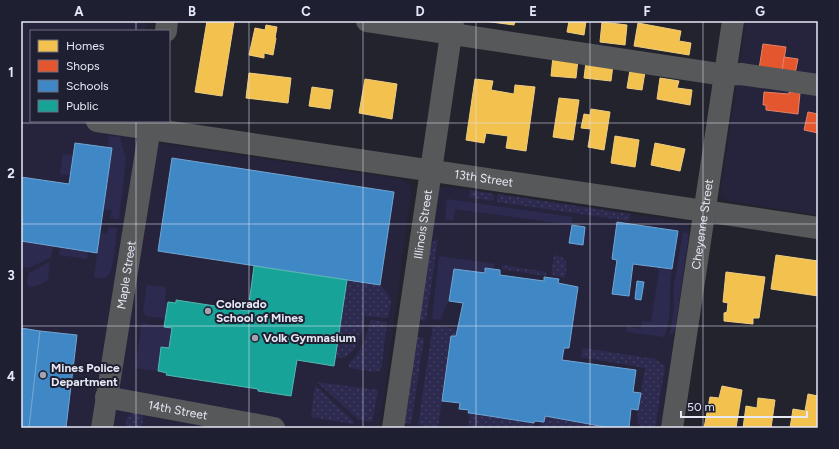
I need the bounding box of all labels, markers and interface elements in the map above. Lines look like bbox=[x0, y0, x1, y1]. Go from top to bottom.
text: A bbox=[74, 4, 84, 19]
text: B bbox=[188, 4, 196, 19]
text: C bbox=[301, 4, 311, 19]
text: D bbox=[415, 4, 425, 19]
text: E bbox=[529, 4, 537, 19]
text: F bbox=[643, 4, 651, 19]
text: G bbox=[755, 4, 765, 19]
legend bbox=[30, 30, 170, 122]
text: Homes bbox=[66, 39, 105, 53]
text: Shops bbox=[66, 59, 100, 73]
text: 1 bbox=[8, 65, 14, 80]
text: Schools bbox=[66, 79, 109, 93]
text: Public bbox=[66, 99, 99, 113]
text: 2 bbox=[7, 166, 15, 181]
street label: 13th Street bbox=[453, 167, 515, 190]
street label: Cheyenne Street bbox=[689, 178, 716, 270]
street label: Illinois Street bbox=[411, 188, 435, 260]
street label: Maple Street bbox=[114, 239, 139, 310]
text: 3 bbox=[7, 268, 15, 283]
place label: Colorado School of Mines bbox=[216, 297, 304, 325]
marker: Colorado School of Mines bbox=[203, 306, 213, 316]
place label: Volk Gymnasium bbox=[263, 331, 356, 345]
marker: Volk Gymnasium bbox=[250, 333, 260, 343]
place label: Mines Police Department bbox=[51, 361, 120, 389]
text: 4 bbox=[7, 369, 15, 384]
marker: Mines Police Department bbox=[38, 370, 48, 380]
scale bar bbox=[681, 393, 807, 419]
street label: 14th Street bbox=[147, 398, 209, 423]
text: 50 m bbox=[687, 400, 715, 414]

